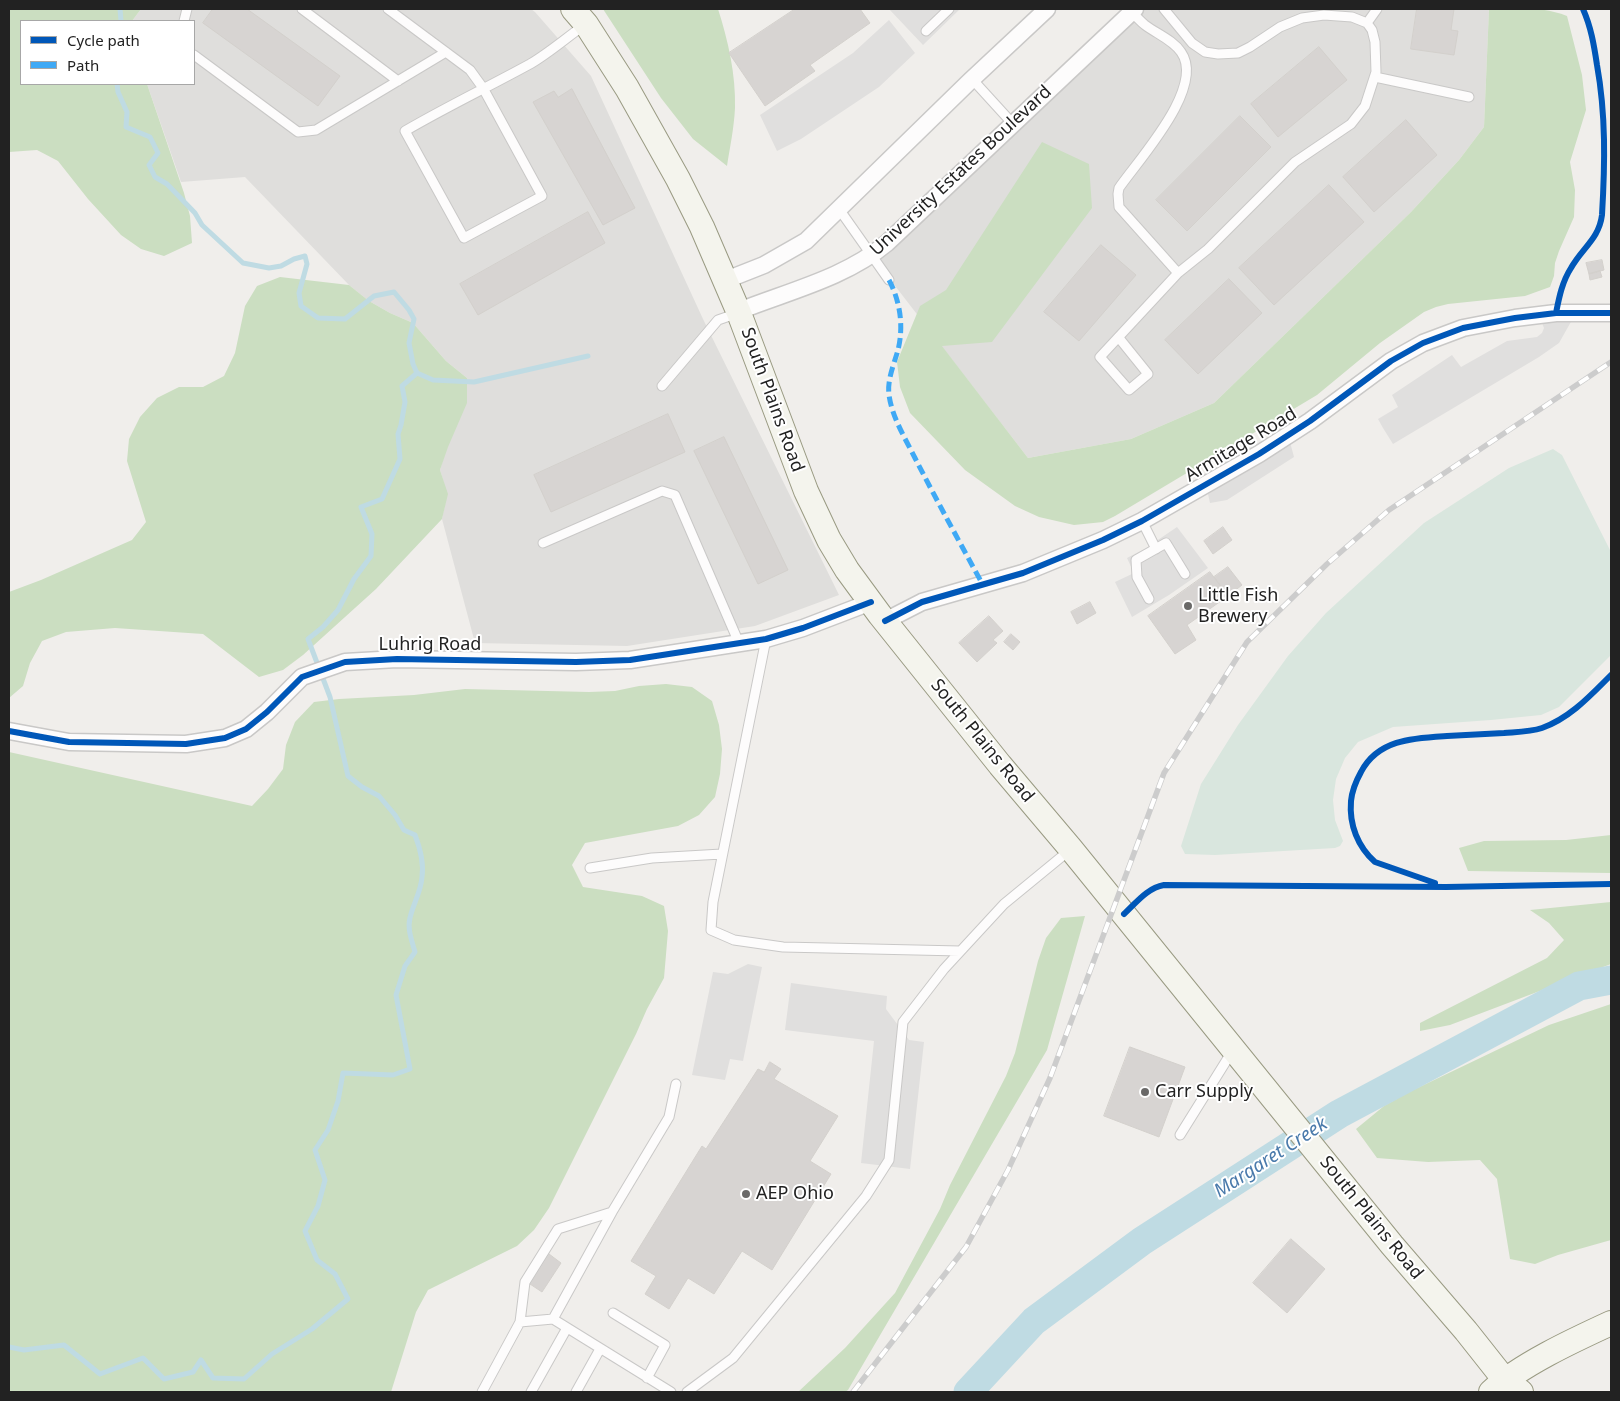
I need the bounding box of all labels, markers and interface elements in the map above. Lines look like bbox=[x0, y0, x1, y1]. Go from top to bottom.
legend bbox=[20, 20, 195, 85]
text: Cycle path bbox=[67, 30, 140, 50]
text: Path bbox=[67, 55, 99, 75]
street label: University Estates Boulevard bbox=[866, 81, 1056, 261]
street label: South Plains Road bbox=[736, 325, 808, 475]
street label: Armitage Road bbox=[1181, 403, 1301, 487]
place label: Little Fish Brewery bbox=[1198, 585, 1278, 628]
marker: Little Fish Brewery bbox=[1182, 600, 1194, 612]
street label: Luhrig Road bbox=[379, 634, 481, 656]
street label: South Plains Road bbox=[926, 675, 1038, 807]
place label: Carr Supply bbox=[1155, 1081, 1253, 1103]
marker: Carr Supply bbox=[1139, 1086, 1151, 1098]
water label: Margaret Creek bbox=[1210, 1113, 1332, 1203]
street label: South Plains Road bbox=[1315, 1152, 1427, 1284]
place label: AEP Ohio bbox=[756, 1183, 834, 1205]
marker: AEP Ohio bbox=[740, 1188, 752, 1200]

